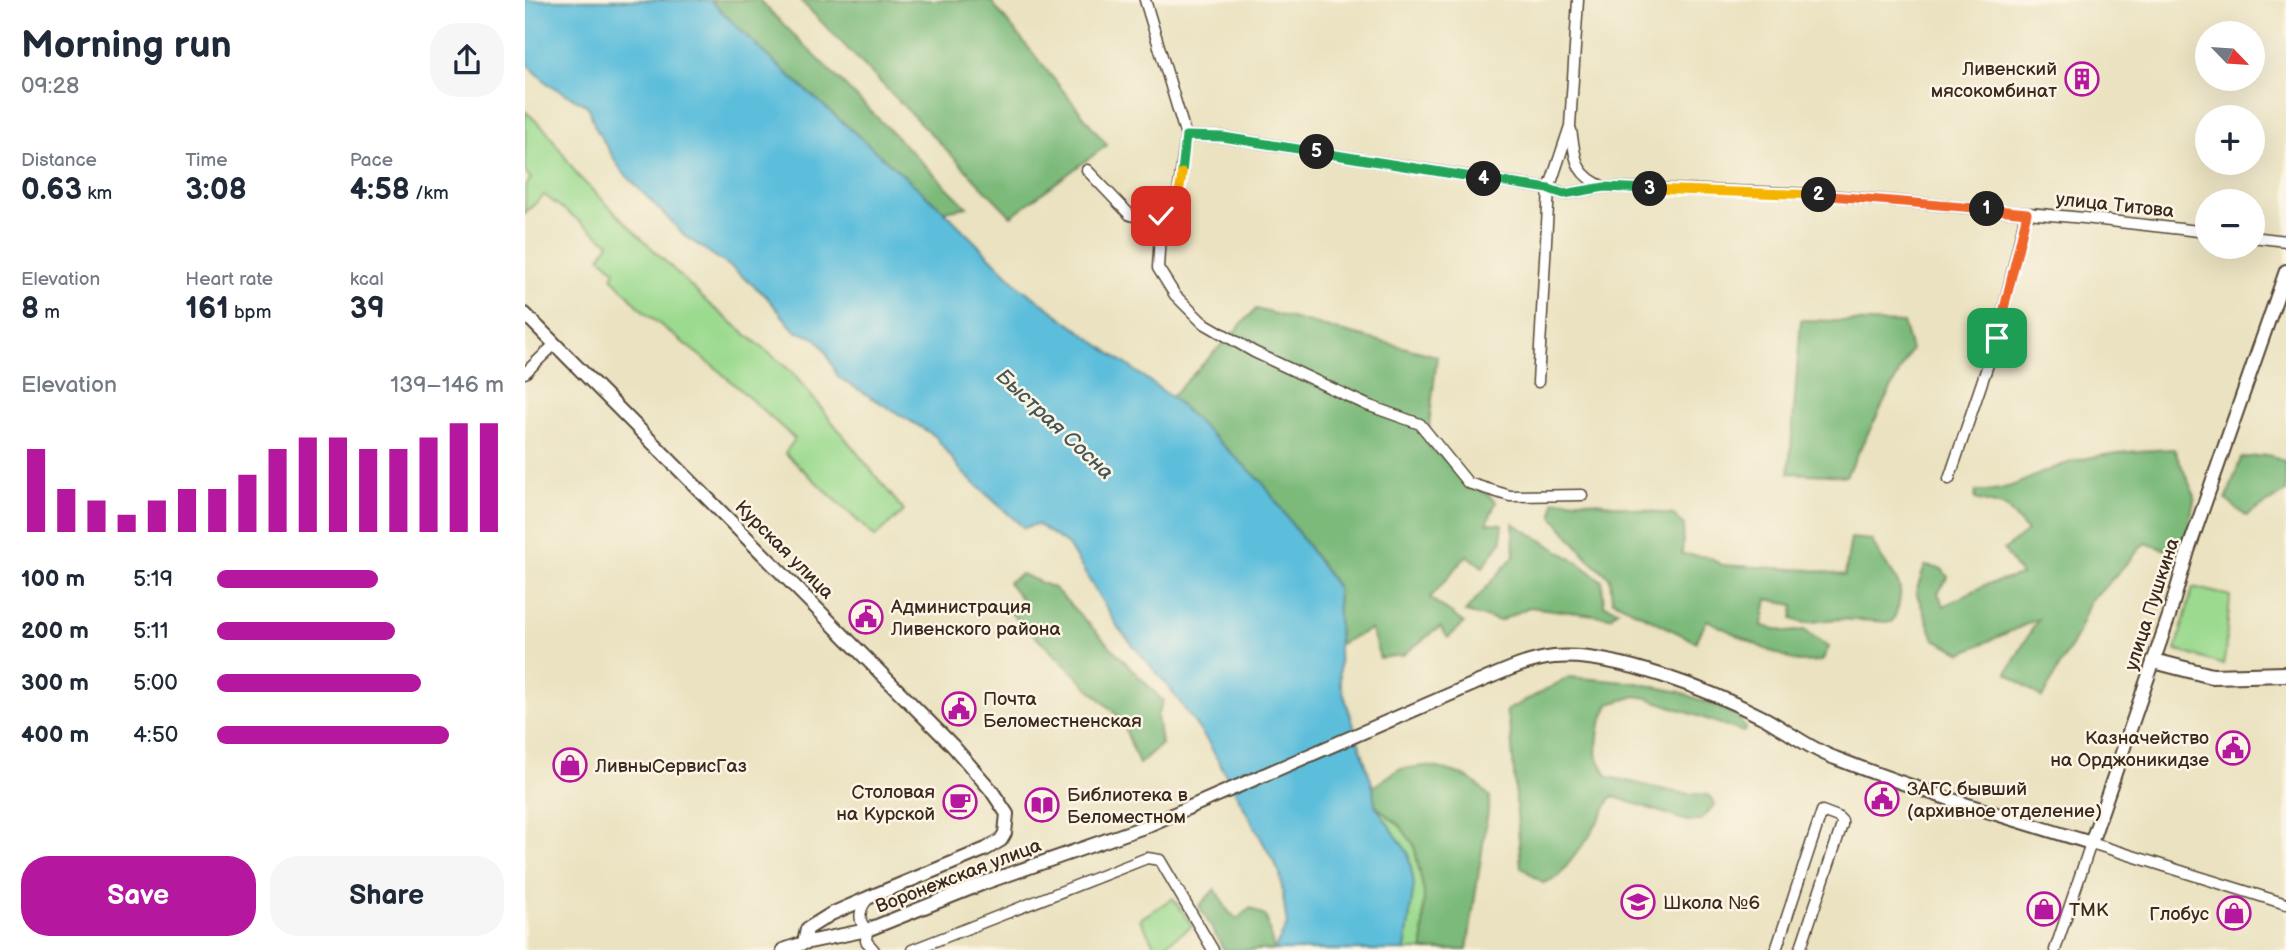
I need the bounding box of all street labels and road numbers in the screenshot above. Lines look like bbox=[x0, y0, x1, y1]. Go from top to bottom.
street label: улица Титова bbox=[2055, 188, 2175, 223]
street label: Курская улица bbox=[730, 496, 838, 604]
street label: улица Пушкина bbox=[2120, 535, 2185, 674]
street label: Воронежская улица bbox=[873, 834, 1045, 919]

